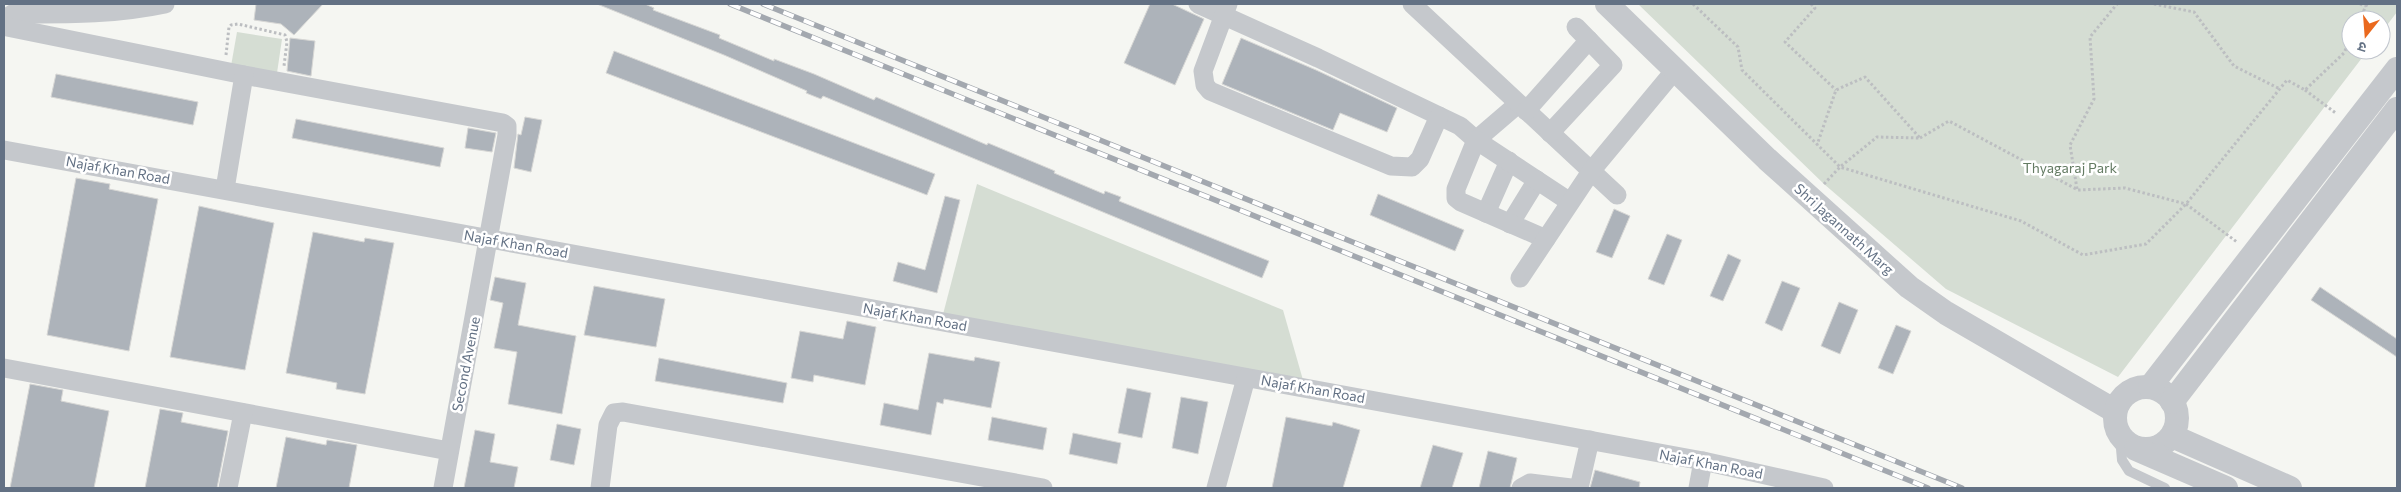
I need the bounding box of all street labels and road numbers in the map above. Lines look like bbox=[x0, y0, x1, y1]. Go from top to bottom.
street label: Najaf Khan Road bbox=[65, 152, 171, 187]
street label: Shri Jagannath Marg bbox=[1791, 180, 1898, 278]
street label: Najaf Khan Road bbox=[463, 226, 569, 261]
street label: Najaf Khan Road bbox=[862, 299, 968, 334]
street label: Second Avenue bbox=[448, 315, 483, 413]
street label: Najaf Khan Road bbox=[1260, 371, 1366, 406]
street label: Najaf Khan Road bbox=[1658, 445, 1764, 482]

